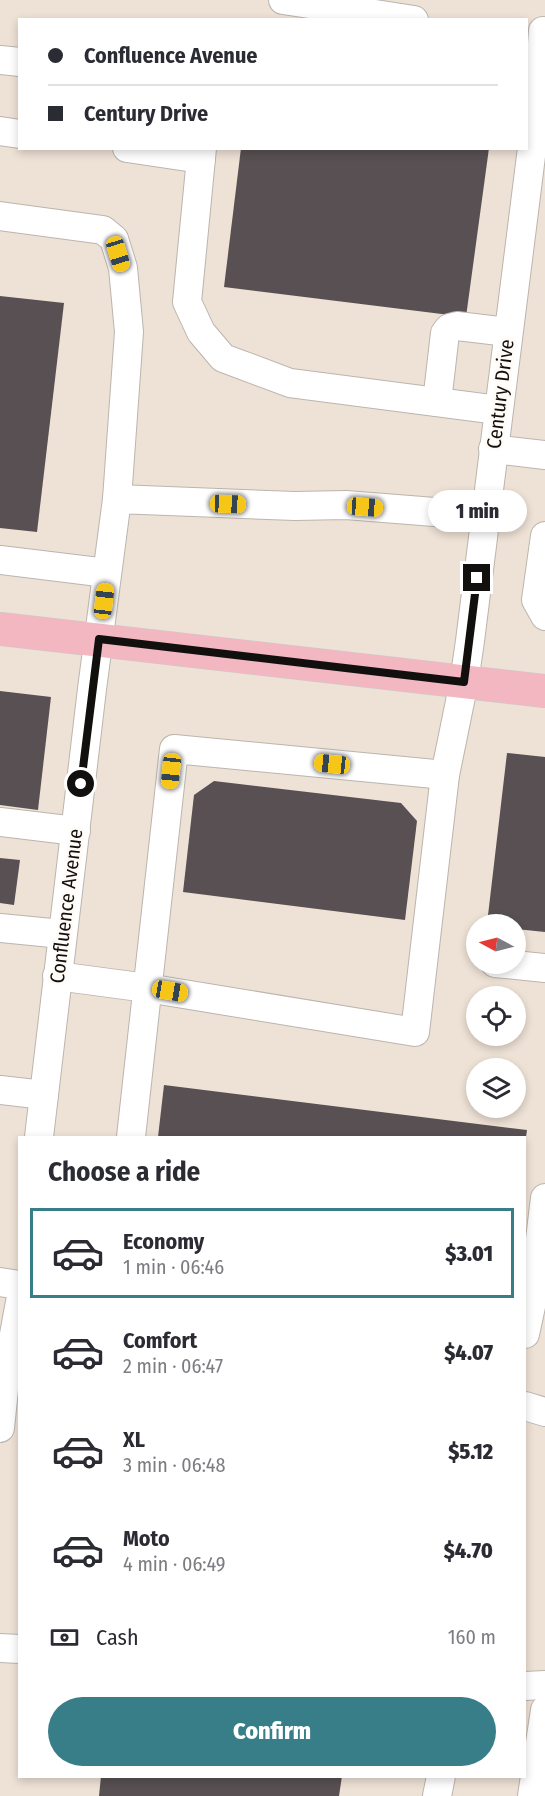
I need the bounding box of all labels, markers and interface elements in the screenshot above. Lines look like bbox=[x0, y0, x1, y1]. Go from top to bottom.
text: Confluence Avenue bbox=[84, 42, 257, 69]
text: Century Drive bbox=[84, 100, 208, 127]
car bbox=[104, 234, 132, 274]
street label: Century Drive bbox=[481, 338, 519, 450]
callout: 1 min bbox=[428, 491, 526, 533]
car bbox=[210, 494, 246, 514]
car bbox=[346, 497, 384, 517]
text: 1 min bbox=[456, 499, 499, 523]
route end bbox=[463, 564, 490, 591]
car bbox=[93, 582, 115, 620]
car bbox=[160, 752, 182, 790]
car bbox=[313, 753, 351, 775]
route start bbox=[67, 770, 94, 797]
street label: Confluence Avenue bbox=[45, 827, 87, 985]
north arrow bbox=[466, 914, 526, 974]
map controls bbox=[466, 914, 526, 1118]
car bbox=[151, 979, 189, 1003]
button: locate bbox=[466, 986, 526, 1046]
button: layers bbox=[466, 1058, 526, 1118]
text: Choose a ride bbox=[48, 1156, 200, 1188]
icon: car bbox=[51, 1226, 105, 1280]
text: Economy bbox=[123, 1228, 204, 1255]
text: $3.01 bbox=[445, 1240, 493, 1267]
text: 1 min · 06:46 bbox=[123, 1255, 224, 1279]
icon: car bbox=[51, 1325, 105, 1379]
text: Comfort bbox=[123, 1327, 197, 1354]
text: $4.07 bbox=[444, 1339, 493, 1366]
text: 2 min · 06:47 bbox=[123, 1354, 223, 1378]
icon: car bbox=[51, 1424, 105, 1478]
text: XL bbox=[123, 1426, 145, 1453]
text: $5.12 bbox=[448, 1438, 493, 1465]
text: 3 min · 06:48 bbox=[123, 1453, 225, 1477]
icon: car bbox=[51, 1523, 105, 1577]
text: Moto bbox=[123, 1525, 170, 1552]
text: $4.70 bbox=[444, 1537, 493, 1564]
text: 4 min · 06:49 bbox=[123, 1552, 226, 1576]
icon: cash bbox=[48, 1621, 81, 1654]
text: Cash bbox=[96, 1624, 139, 1651]
text: 160 m bbox=[448, 1625, 496, 1649]
button: Confirm bbox=[48, 1697, 496, 1766]

